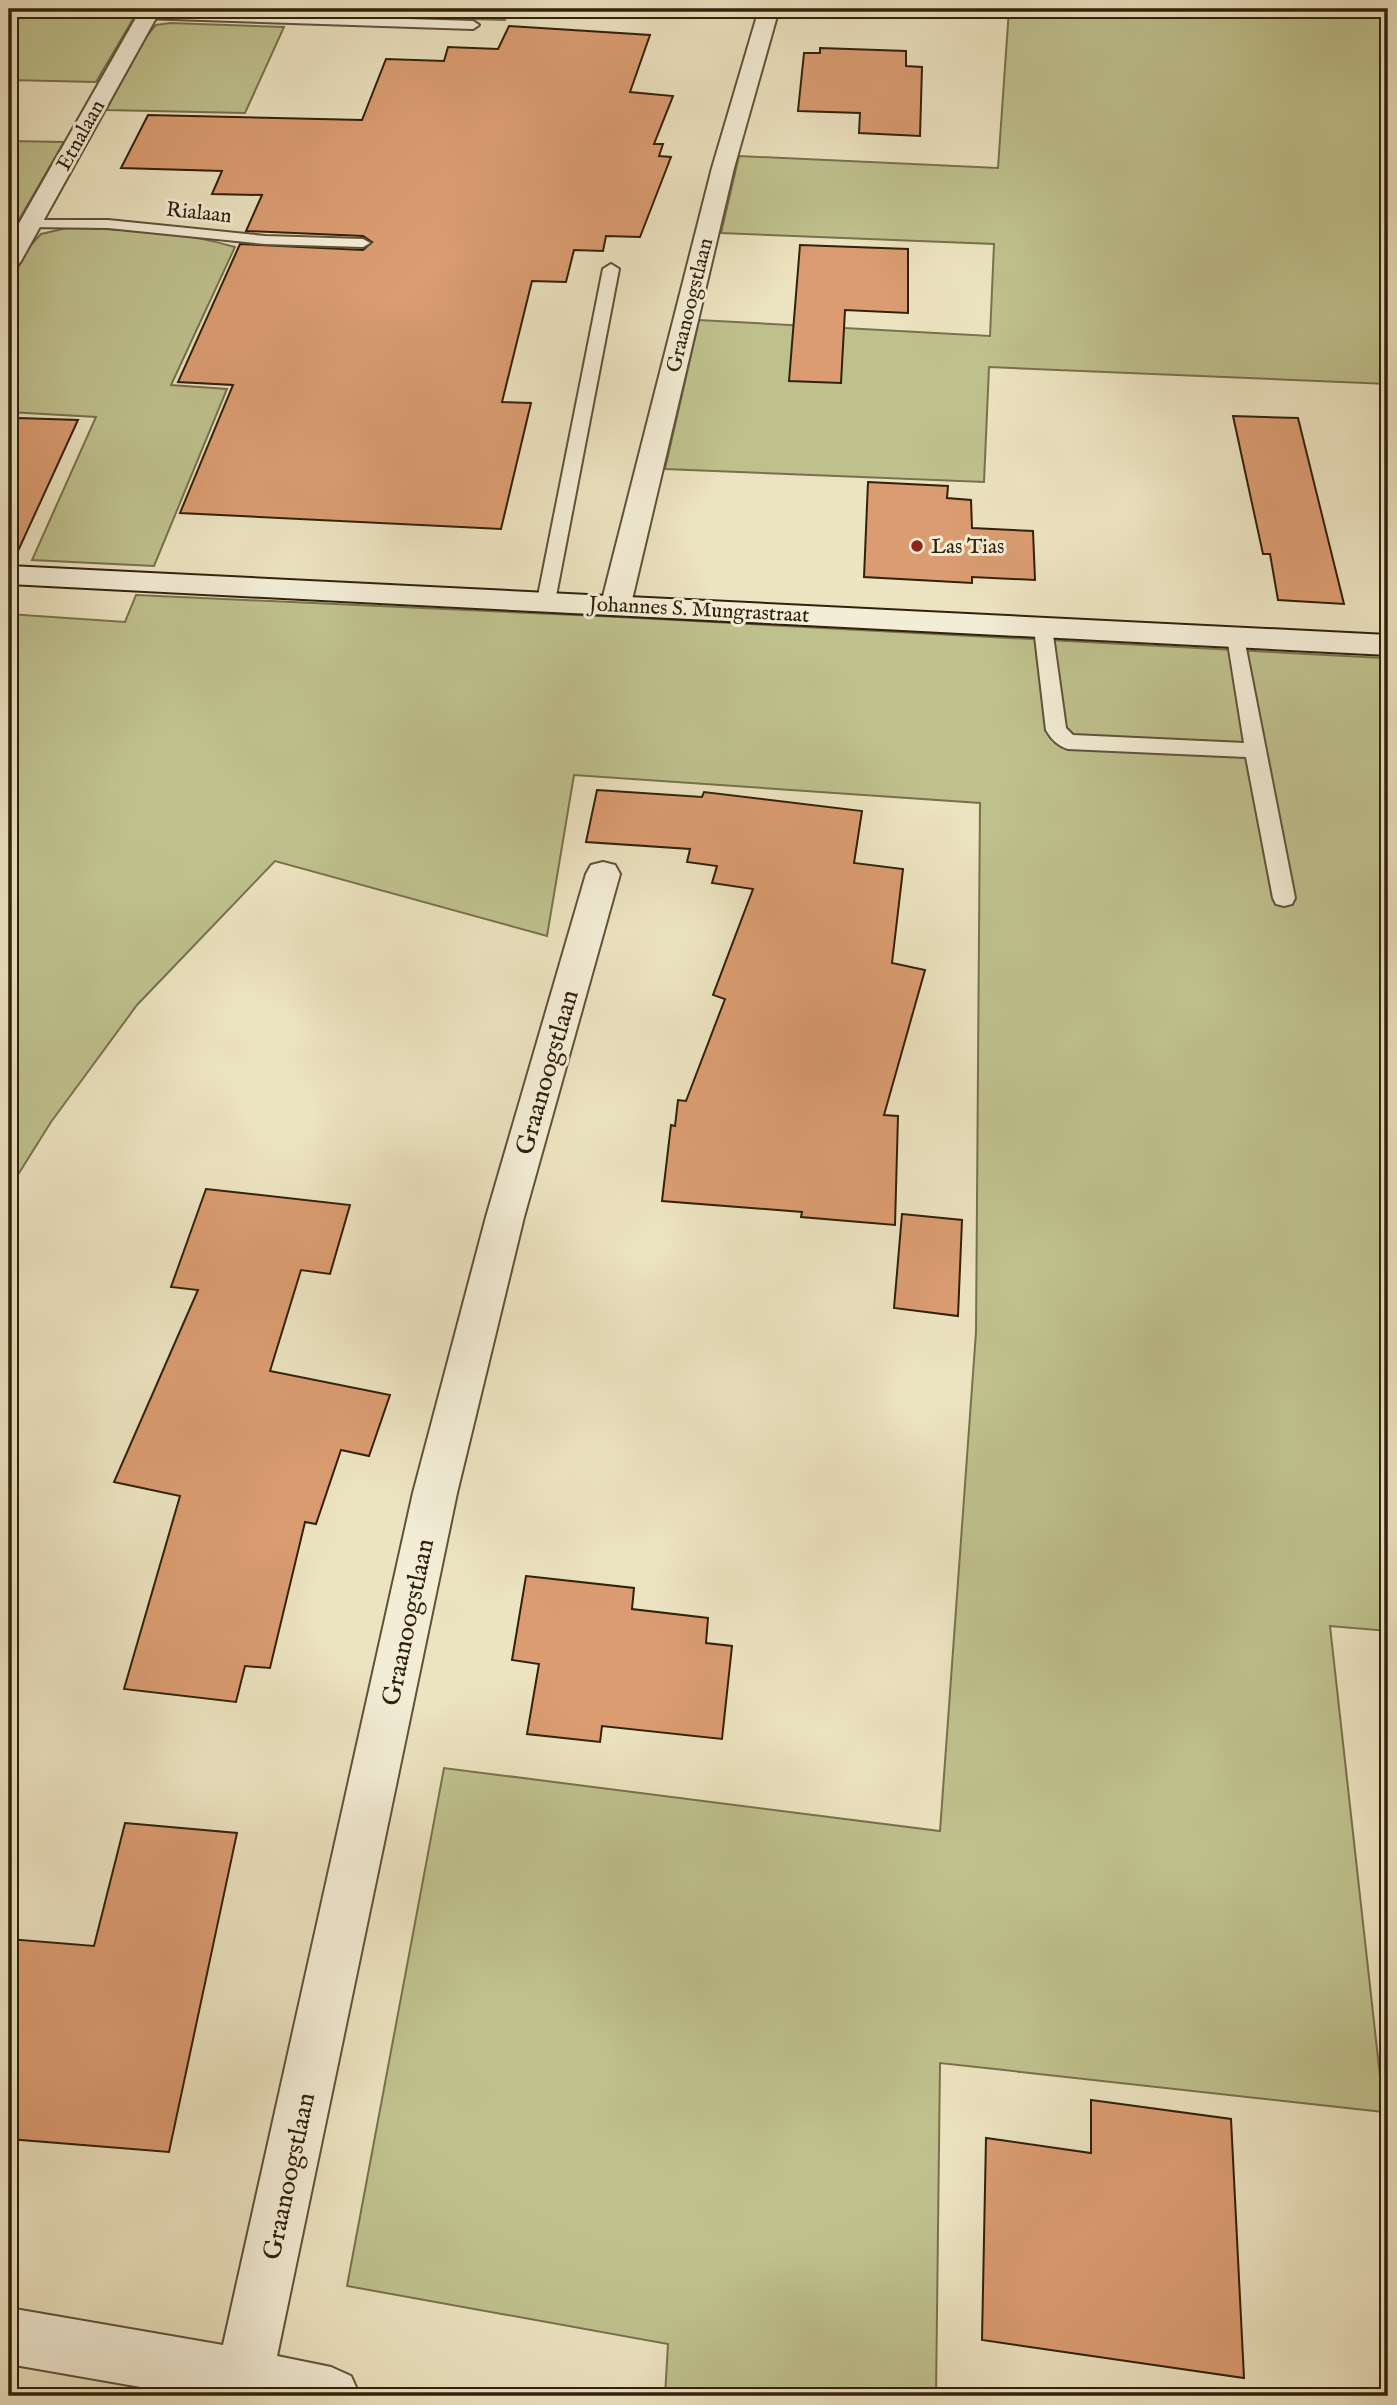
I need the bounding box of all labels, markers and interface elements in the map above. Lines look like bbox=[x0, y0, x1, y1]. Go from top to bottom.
street label: Etnalaan bbox=[51, 95, 112, 176]
street label: Rialaan bbox=[165, 197, 233, 230]
street label: Graanoogstlaan bbox=[661, 235, 720, 375]
place label: Las Tias bbox=[931, 534, 1004, 561]
marker: Las Tias bbox=[909, 538, 925, 554]
street label: Johannes S. Mungrastraat bbox=[586, 591, 810, 630]
street label: Graanoogstlaan bbox=[508, 986, 587, 1159]
street label: Graanoogstlaan bbox=[375, 1536, 442, 1709]
street label: Graanoogstlaan bbox=[256, 2090, 323, 2263]

